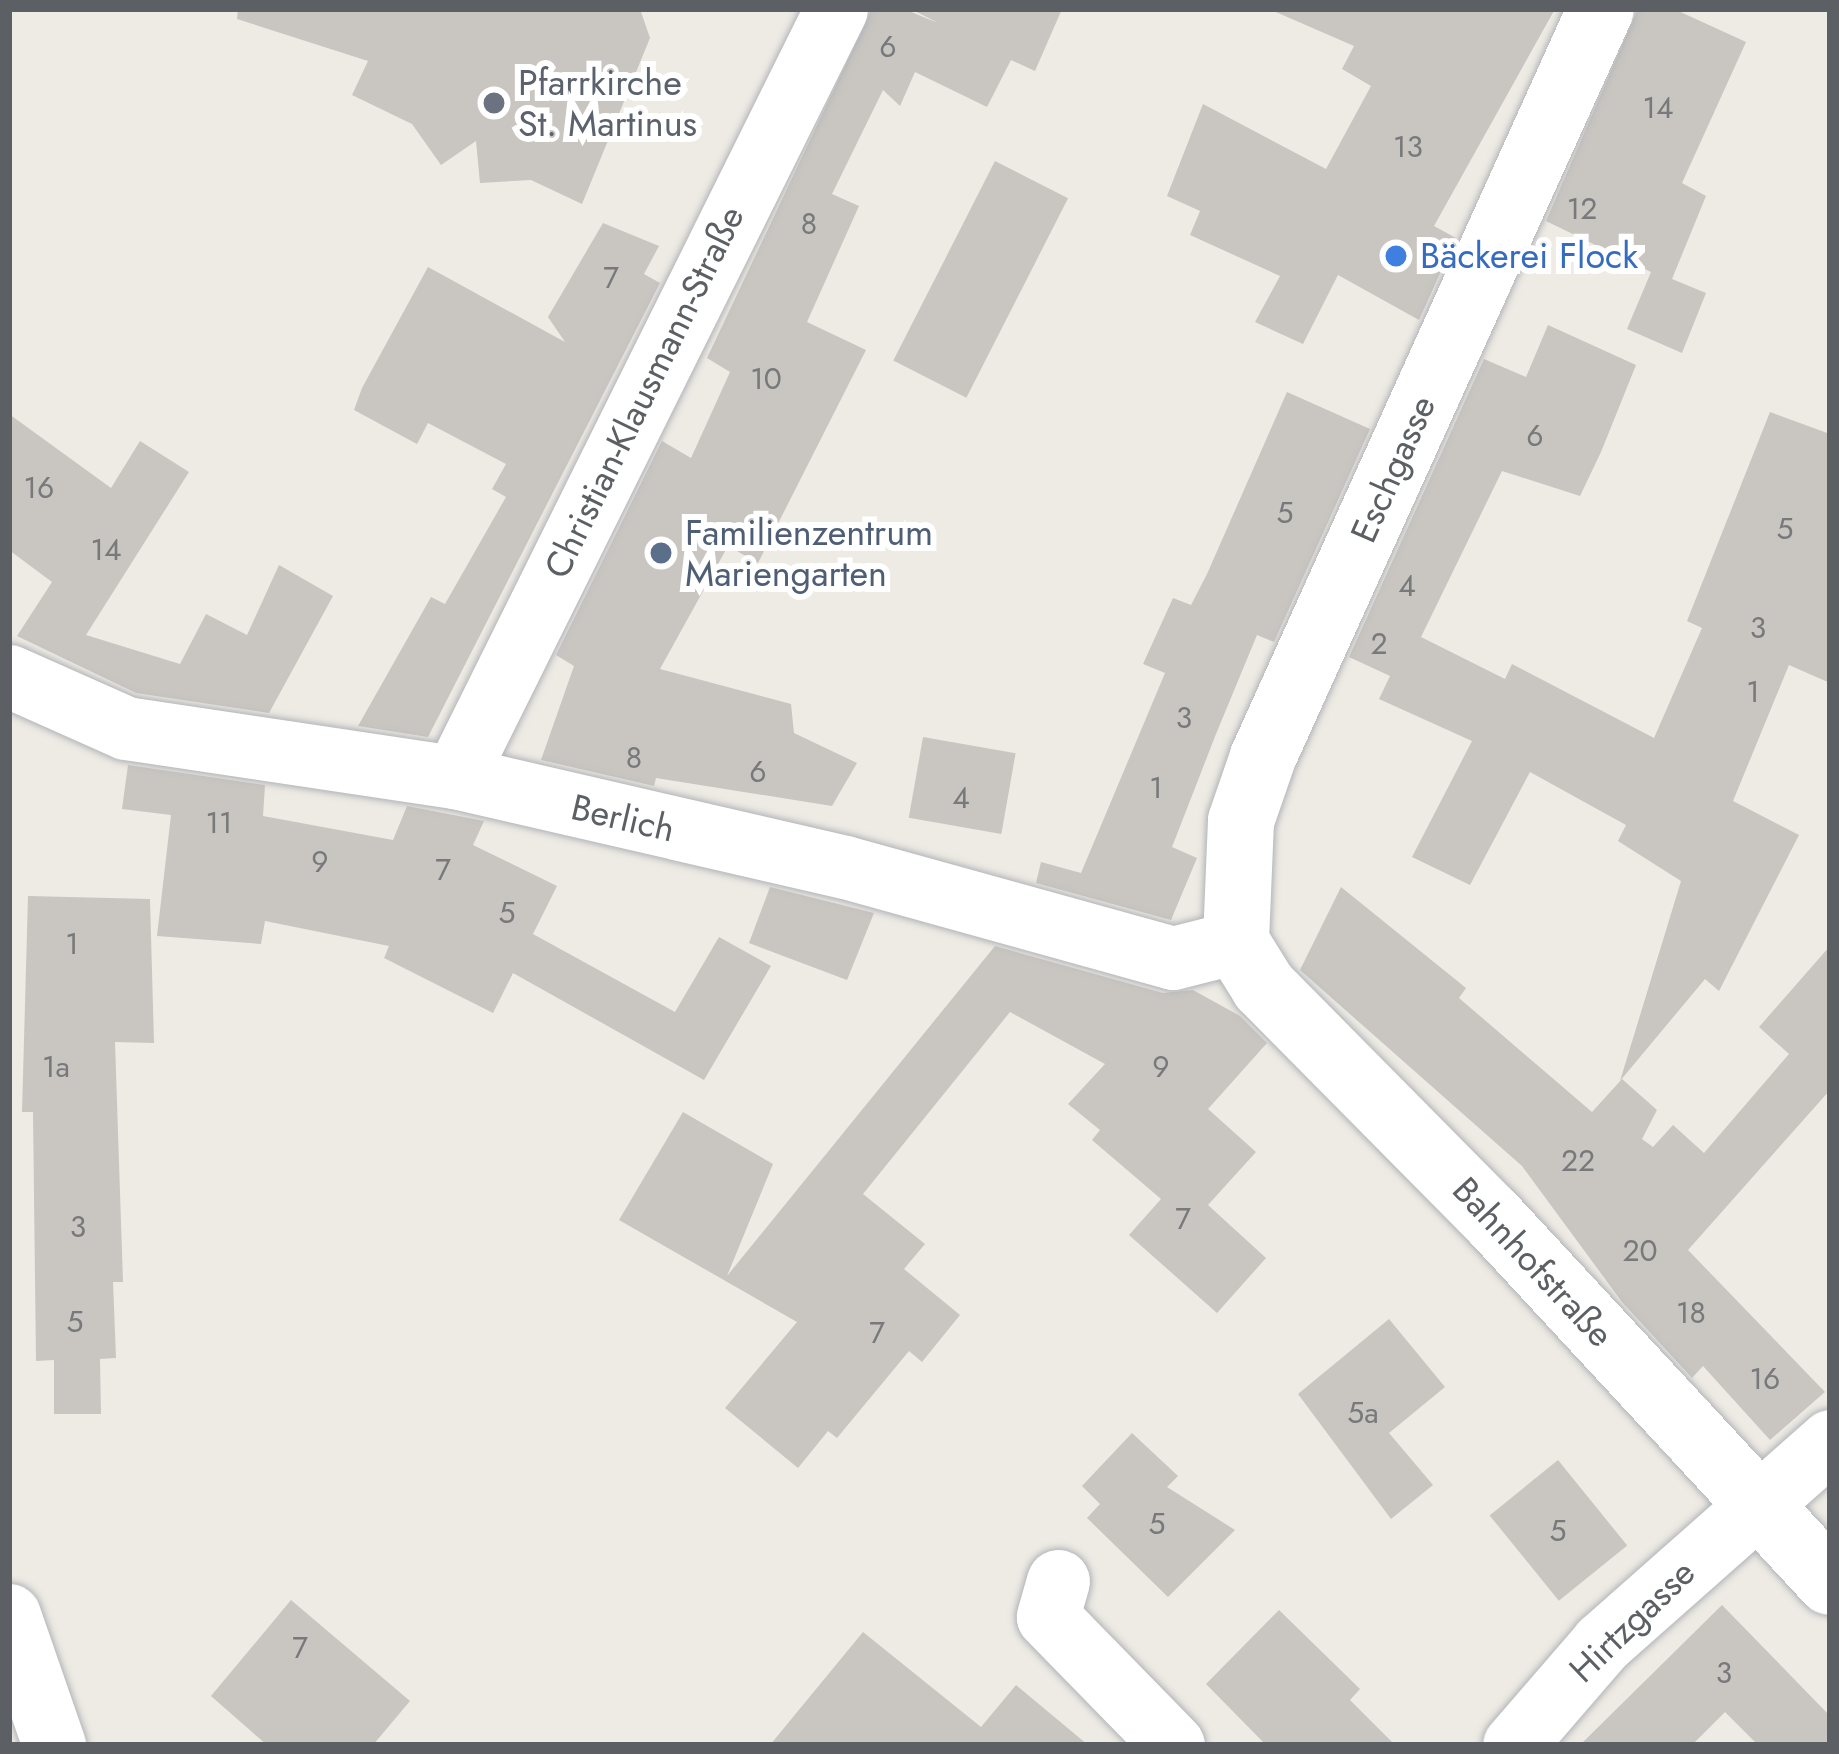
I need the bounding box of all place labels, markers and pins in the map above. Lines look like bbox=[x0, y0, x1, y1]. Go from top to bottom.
place label: Pfarrkirche St. Martinus bbox=[518, 60, 697, 145]
marker: Pfarrkirche St. Martinus bbox=[481, 90, 507, 116]
place label: Bäckerei Flock bbox=[1420, 234, 1638, 278]
marker: Bäckerei Flock bbox=[1383, 243, 1409, 269]
place label: Familienzentrum Mariengarten bbox=[685, 510, 933, 595]
marker: Familienzentrum Mariengarten bbox=[648, 540, 674, 566]

